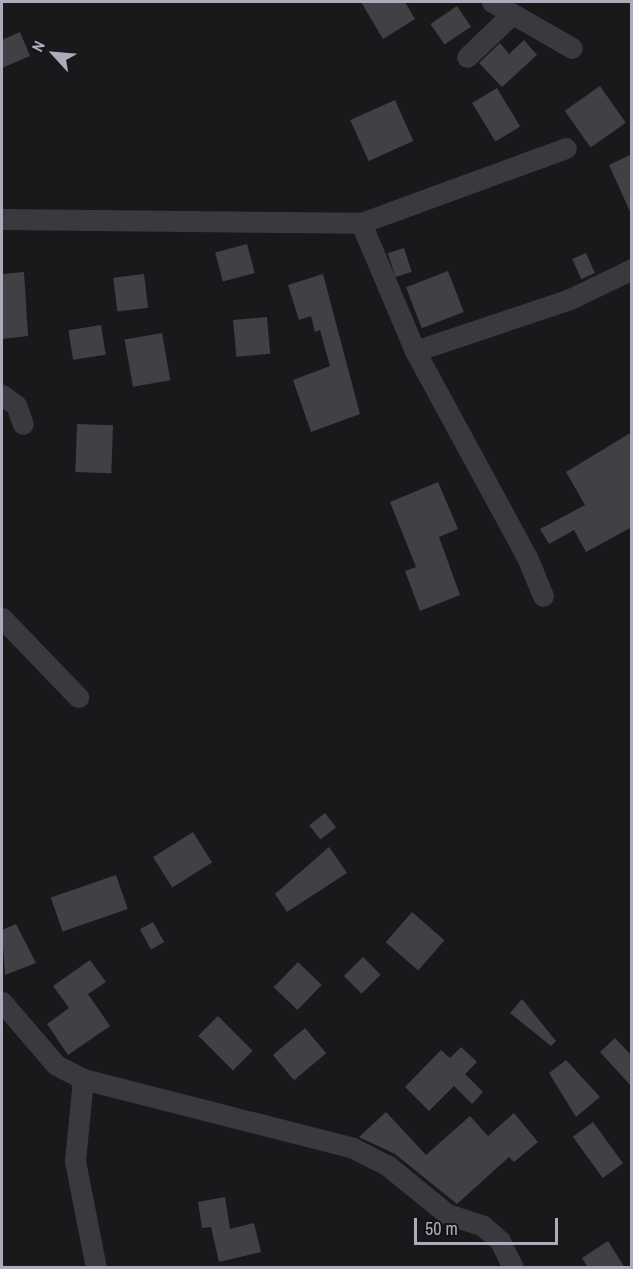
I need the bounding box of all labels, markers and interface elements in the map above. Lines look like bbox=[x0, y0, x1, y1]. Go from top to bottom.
north arrow bbox=[24, 24, 84, 84]
text: N bbox=[26, 37, 50, 55]
scale bar bbox=[417, 1206, 561, 1244]
text: 50 m bbox=[425, 1216, 458, 1241]

